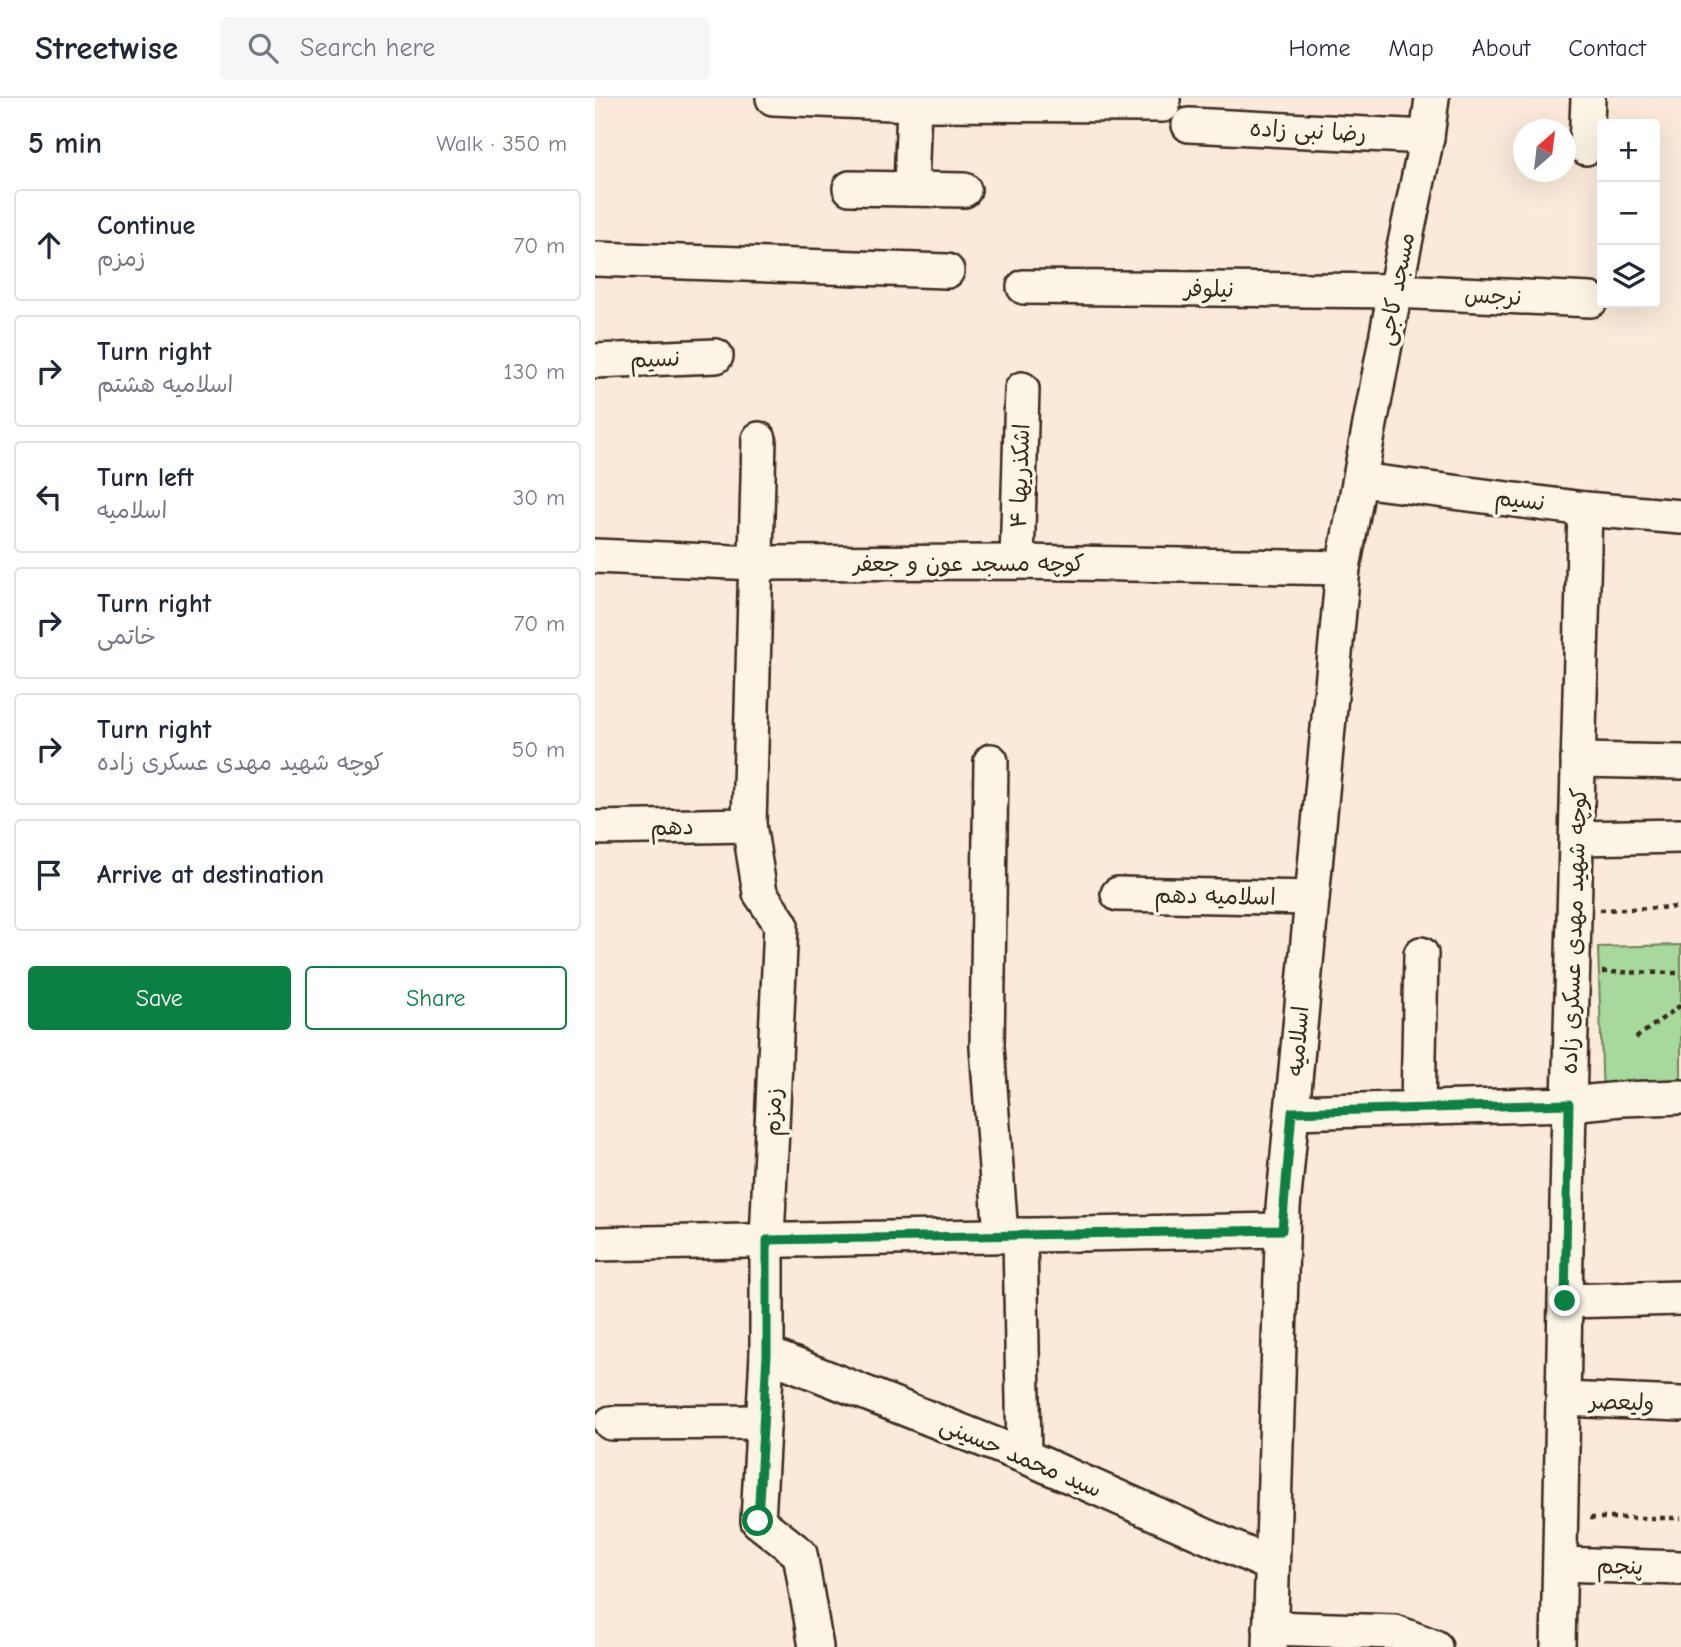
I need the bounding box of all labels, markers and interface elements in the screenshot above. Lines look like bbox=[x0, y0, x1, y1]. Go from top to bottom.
search box bbox=[220, 17, 710, 80]
text: Streetwise bbox=[35, 29, 178, 67]
icon: search bbox=[244, 29, 282, 67]
text: Search here bbox=[300, 33, 435, 63]
text: Home bbox=[1289, 34, 1350, 62]
text: Map bbox=[1388, 34, 1434, 62]
text: About bbox=[1472, 34, 1530, 62]
text: Contact bbox=[1568, 34, 1646, 62]
street label: رضا نبی زاده bbox=[1249, 114, 1367, 149]
north arrow bbox=[1513, 119, 1576, 182]
map controls bbox=[1597, 119, 1660, 308]
button: + bbox=[1597, 119, 1660, 182]
text: 5 min bbox=[28, 126, 102, 161]
text: Walk · 350 m bbox=[436, 130, 567, 157]
button: − bbox=[1597, 182, 1660, 245]
text: Continue bbox=[97, 211, 195, 241]
icon: ahead bbox=[30, 226, 68, 264]
street label: مسجد کاجی bbox=[1372, 230, 1421, 348]
text: 70 m bbox=[513, 232, 565, 259]
text: زمزم bbox=[97, 245, 145, 272]
button: layers bbox=[1597, 245, 1660, 308]
street label: نیلوفر bbox=[1182, 275, 1234, 304]
street label: نرجس bbox=[1464, 281, 1522, 311]
text: Turn right bbox=[97, 337, 211, 367]
street label: نسیم bbox=[629, 345, 681, 377]
icon: right bbox=[30, 352, 68, 390]
text: 130 m bbox=[504, 358, 565, 385]
text: اسلامیه هشتم bbox=[97, 371, 233, 398]
street label: اشکذریها ۴ bbox=[1005, 423, 1035, 529]
text: Turn left bbox=[97, 463, 194, 493]
icon: left bbox=[30, 478, 68, 516]
text: 30 m bbox=[513, 484, 565, 511]
street label: نسیم bbox=[1493, 484, 1547, 520]
text: اسلامیه bbox=[97, 497, 167, 524]
street label: کوچه مسجد عون و جعفر bbox=[851, 550, 1085, 577]
text: Turn right bbox=[97, 589, 211, 619]
icon: right bbox=[30, 604, 68, 642]
text: 70 m bbox=[513, 610, 565, 637]
text: خاتمی bbox=[97, 623, 156, 650]
text: Turn right bbox=[97, 715, 211, 745]
icon: right bbox=[30, 730, 68, 768]
text: 50 m bbox=[512, 736, 565, 763]
text: کوچه شهید مهدی عسکری زاده bbox=[97, 749, 384, 776]
street label: کوچه شهید مهدی عسکری زاده bbox=[1556, 787, 1593, 1075]
street label: دهم bbox=[650, 813, 694, 845]
icon: arrive bbox=[30, 856, 68, 894]
text: Arrive at destination bbox=[97, 860, 324, 890]
street label: اسلامیه دهم bbox=[1154, 881, 1276, 915]
button: Save bbox=[28, 966, 291, 1030]
button: Share bbox=[305, 966, 567, 1030]
street label: اسلامیه bbox=[1281, 1005, 1315, 1077]
street label: زمزم bbox=[759, 1087, 791, 1137]
route end bbox=[1549, 1285, 1580, 1316]
street label: ولیعصر bbox=[1587, 1387, 1655, 1417]
street label: سید محمد حسینی bbox=[936, 1411, 1106, 1504]
route start bbox=[742, 1505, 773, 1536]
street label: پنجم bbox=[1596, 1552, 1644, 1584]

